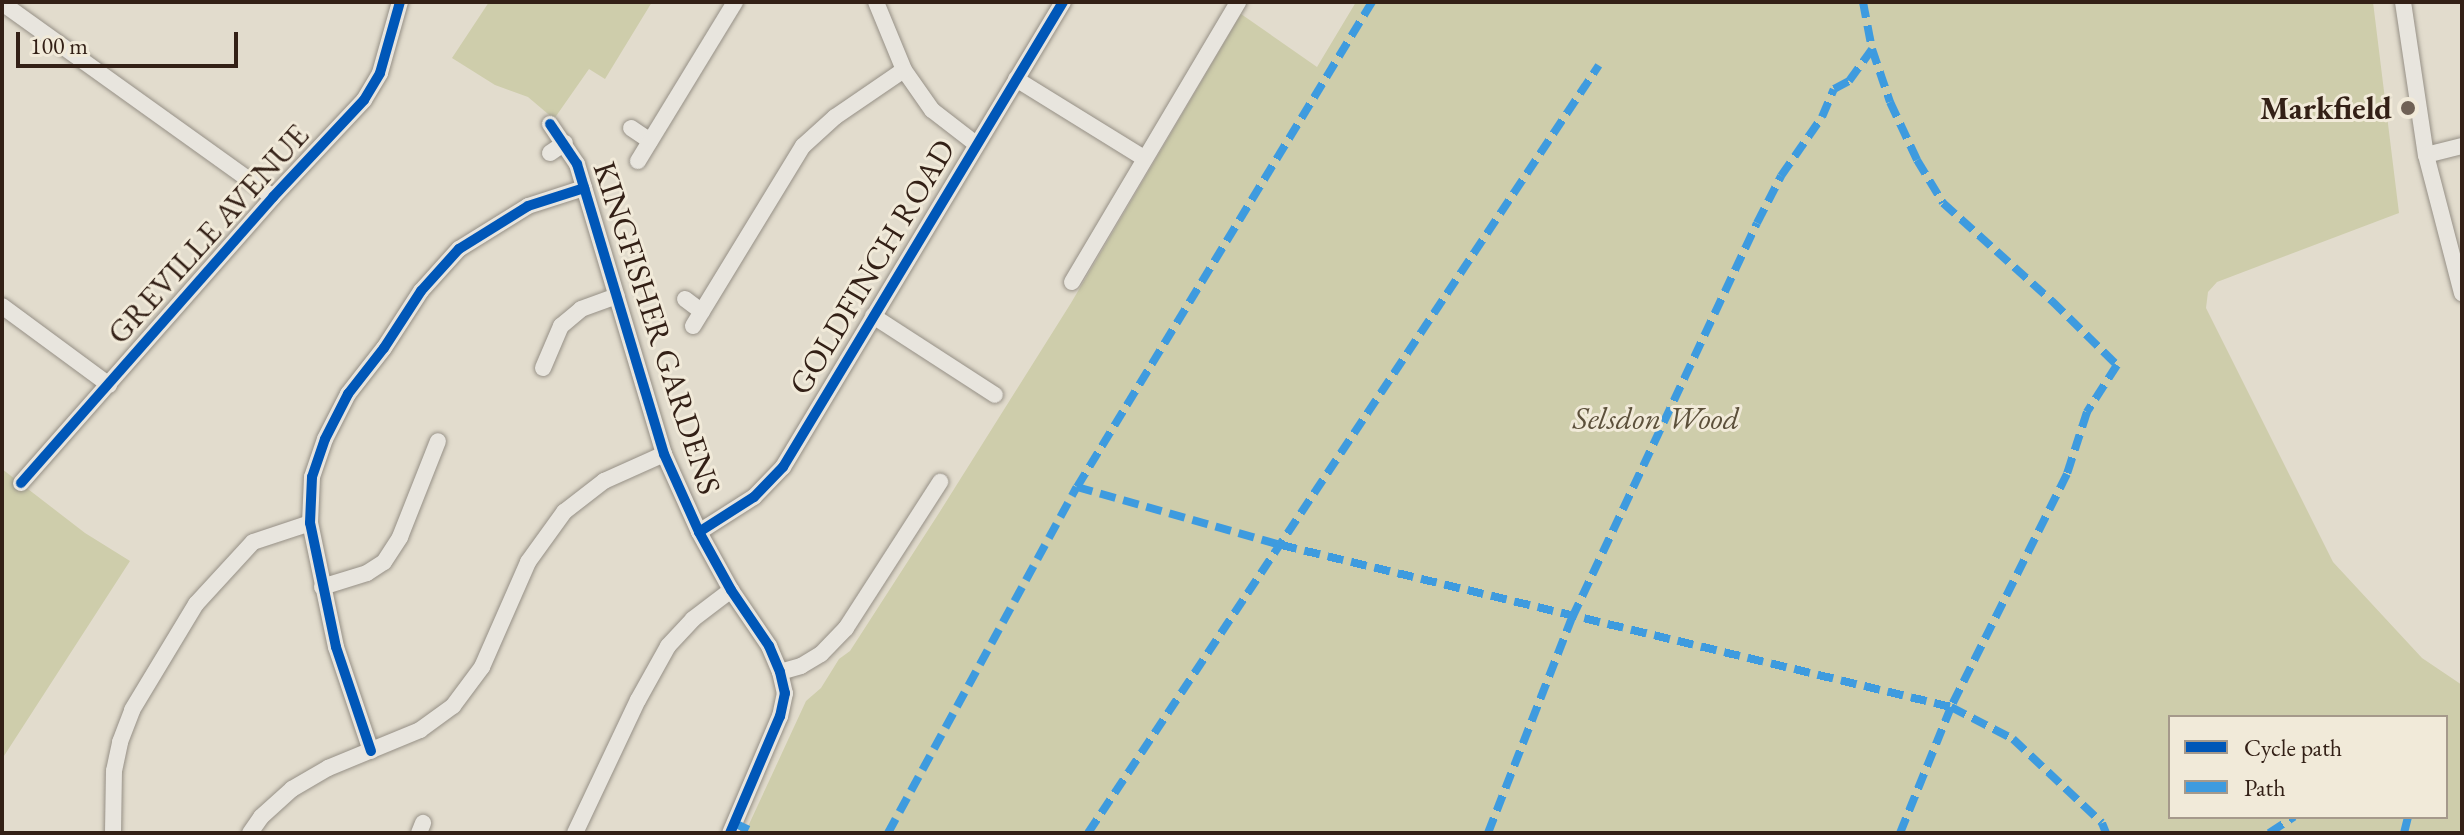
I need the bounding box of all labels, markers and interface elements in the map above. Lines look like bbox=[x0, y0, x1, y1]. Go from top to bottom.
scale bar bbox=[20, 16, 242, 66]
text: 100 m bbox=[30, 30, 88, 61]
place label: Markfield bbox=[2260, 89, 2392, 127]
marker: Markfield bbox=[2399, 99, 2417, 117]
street label: GREVILLE AVENUE bbox=[99, 116, 317, 352]
street label: GOLDFINCH ROAD bbox=[781, 132, 963, 402]
street label: KINGFISHER GARDENS bbox=[585, 157, 729, 499]
park label: Selsdon Wood bbox=[1573, 399, 1739, 437]
legend bbox=[2168, 715, 2448, 819]
text: Cycle path bbox=[2244, 732, 2342, 763]
text: Path bbox=[2244, 772, 2286, 803]

